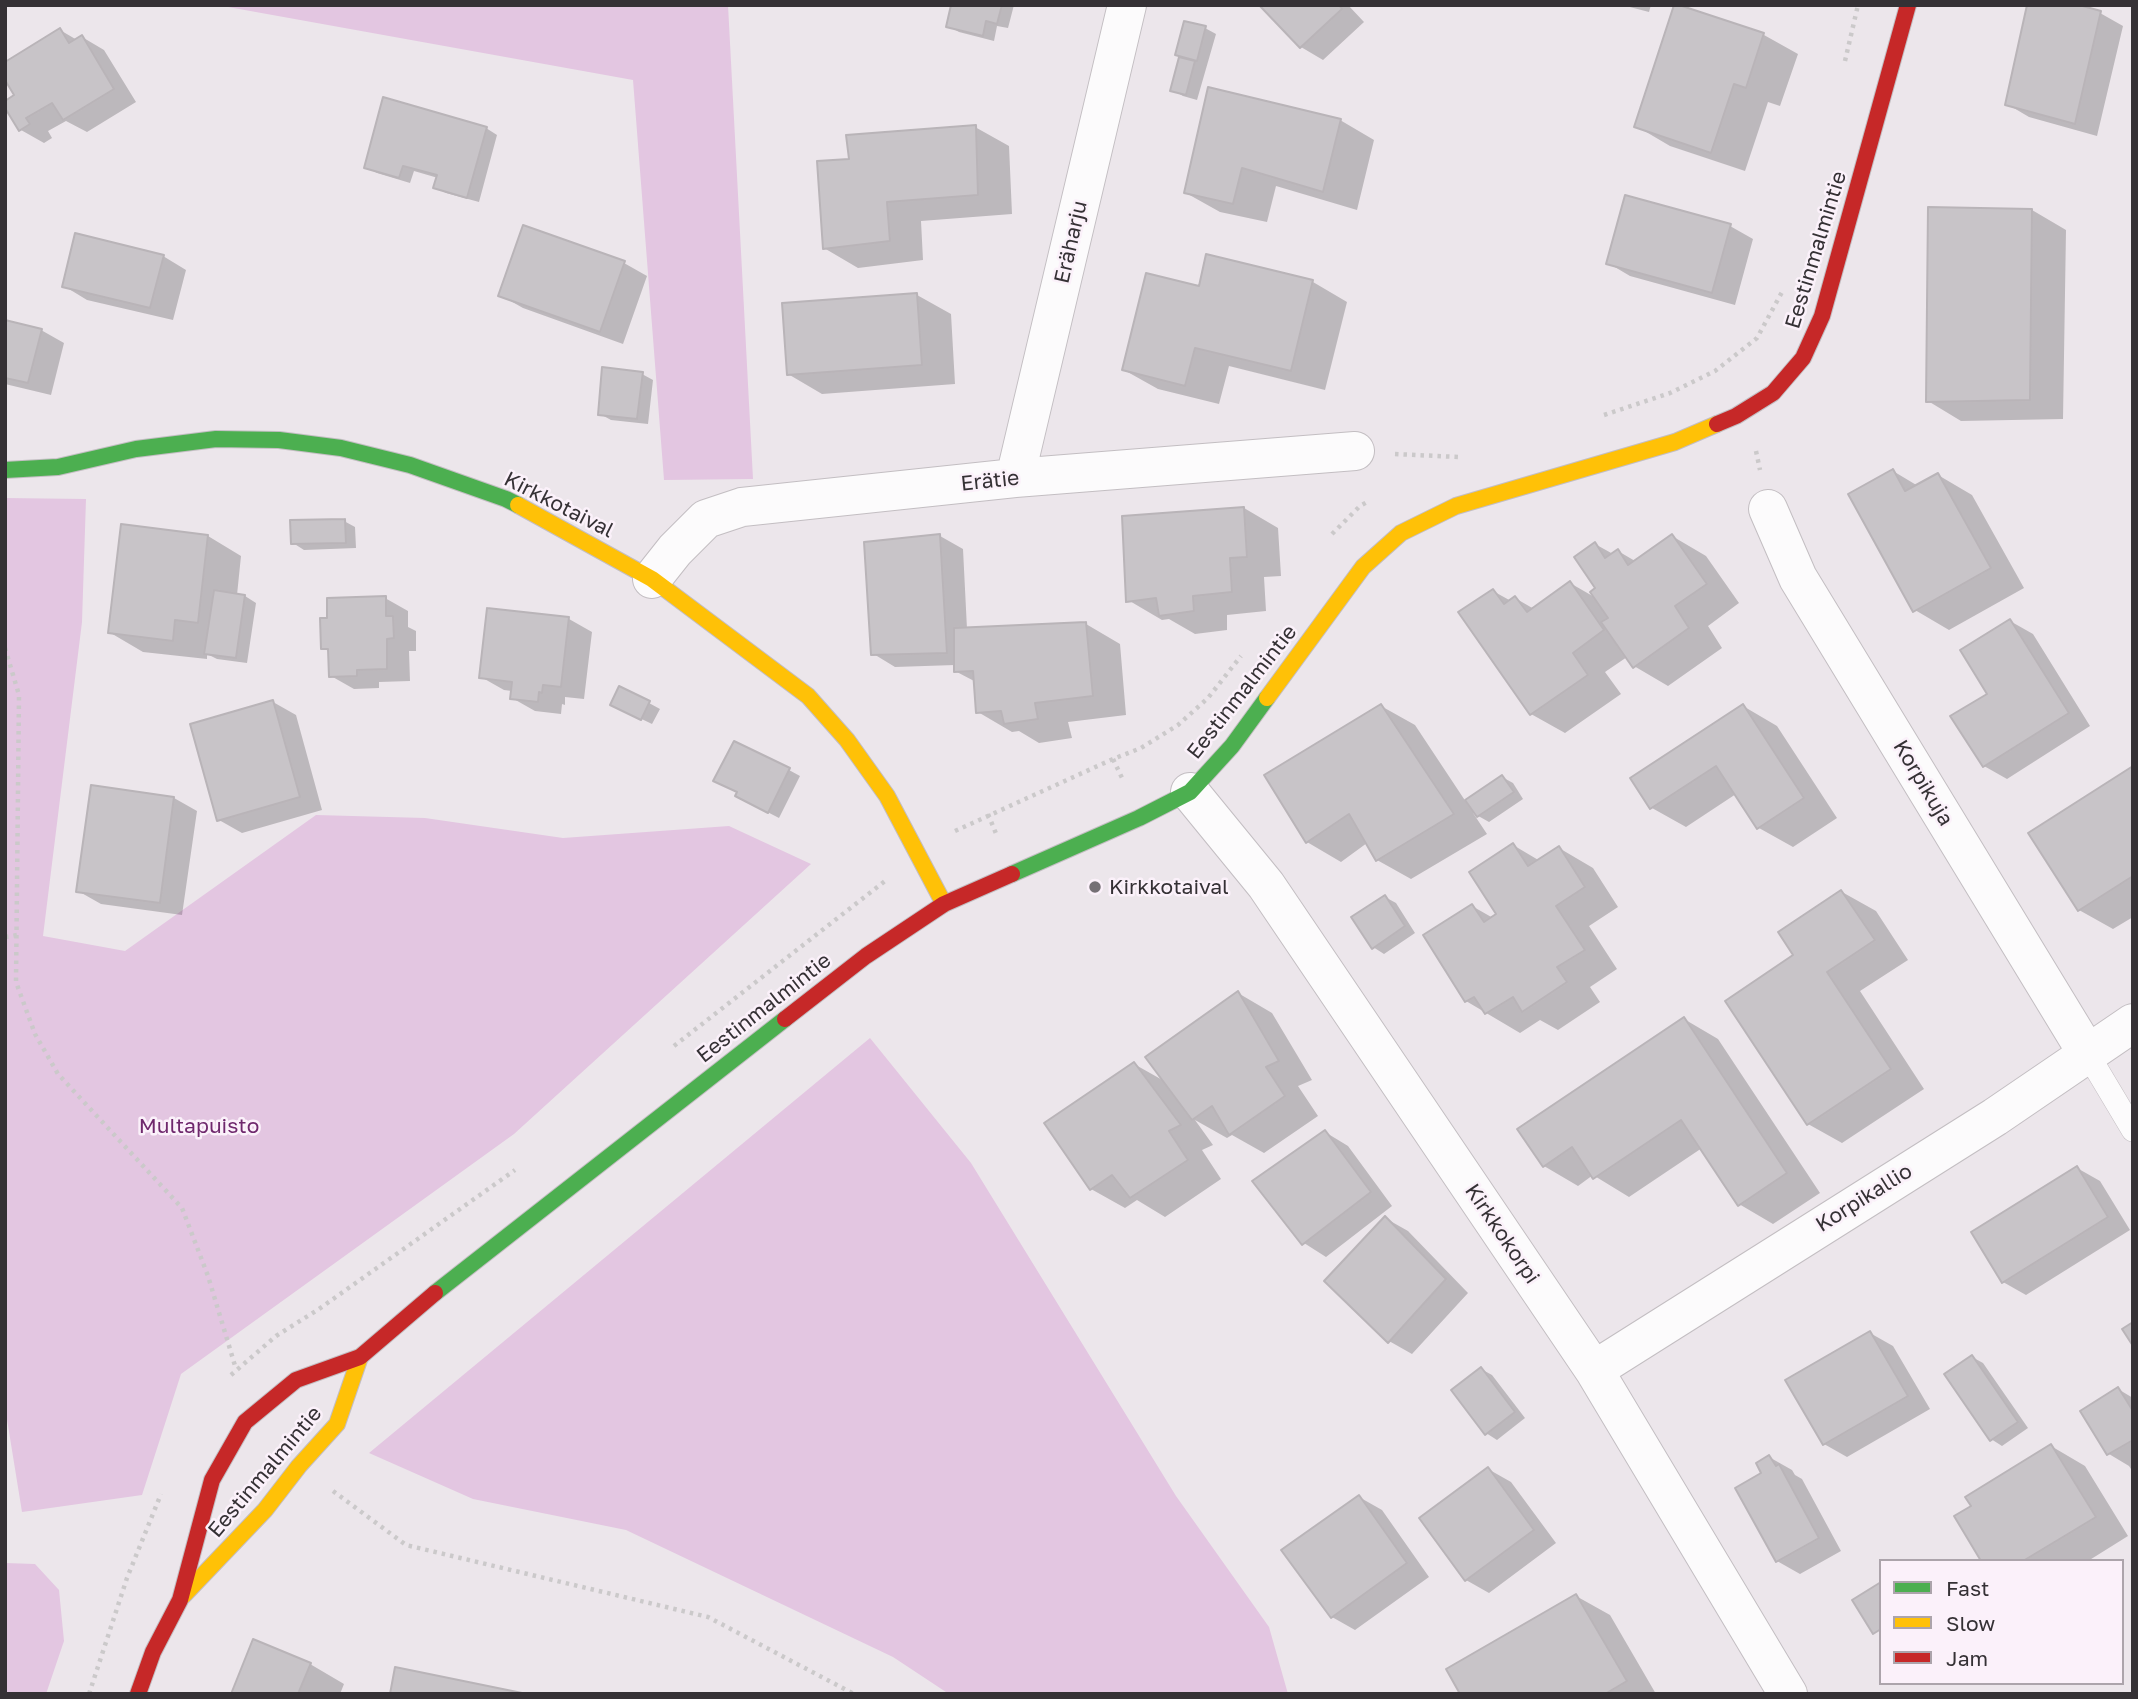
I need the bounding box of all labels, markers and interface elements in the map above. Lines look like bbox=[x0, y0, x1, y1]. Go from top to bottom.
street label: Eestinmalmintie bbox=[1780, 168, 1852, 332]
street label: Eräharju bbox=[1049, 198, 1093, 286]
street label: Erätie bbox=[960, 465, 1020, 497]
street label: Kirkkotaival bbox=[500, 467, 618, 543]
street label: Eestinmalmintie bbox=[1182, 620, 1302, 764]
street label: Korpikuja bbox=[1888, 736, 1958, 830]
place label: Kirkkotaival bbox=[1109, 874, 1229, 900]
marker: Kirkkotaival bbox=[1087, 879, 1103, 895]
street label: Eestinmalmintie bbox=[692, 948, 836, 1068]
park label: Multapuisto bbox=[139, 1113, 259, 1139]
street label: Korpikallio bbox=[1811, 1159, 1917, 1237]
street label: Kirkkokorpi bbox=[1459, 1179, 1545, 1289]
street label: Eestinmalmintie bbox=[203, 1401, 327, 1543]
legend bbox=[1879, 1559, 2124, 1685]
text: Fast bbox=[1946, 1575, 1989, 1601]
text: Slow bbox=[1946, 1610, 1995, 1636]
text: Jam bbox=[1946, 1645, 1988, 1671]

